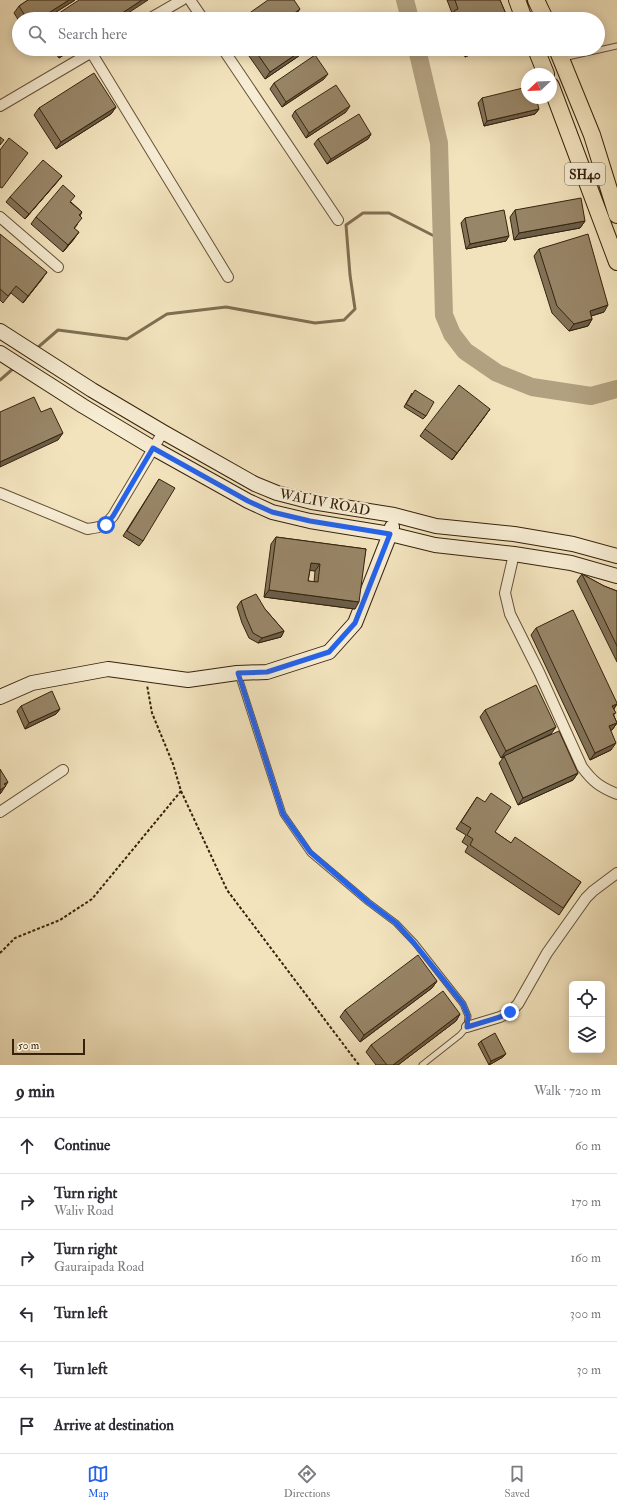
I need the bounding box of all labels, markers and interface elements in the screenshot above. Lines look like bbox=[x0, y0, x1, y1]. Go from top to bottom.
search box bbox=[12, 12, 605, 56]
icon: search bbox=[26, 23, 48, 45]
text: Search here bbox=[58, 25, 127, 44]
north arrow bbox=[521, 68, 557, 104]
road number: SH40 bbox=[565, 163, 605, 185]
street label: WALIV ROAD bbox=[277, 485, 372, 520]
route start bbox=[97, 516, 115, 534]
map controls bbox=[569, 981, 605, 1053]
button: locate bbox=[569, 981, 605, 1017]
route end bbox=[501, 1003, 519, 1021]
button: layers bbox=[569, 1017, 605, 1053]
scale bar bbox=[12, 1037, 85, 1056]
text: 50 m bbox=[18, 1039, 39, 1052]
text: 9 min bbox=[16, 1081, 55, 1102]
text: Walk · 720 m bbox=[534, 1083, 601, 1099]
icon: ahead bbox=[16, 1135, 38, 1157]
text: Continue bbox=[54, 1136, 110, 1155]
text: 60 m bbox=[575, 1138, 601, 1154]
text: Turn right bbox=[54, 1184, 117, 1203]
icon: right bbox=[16, 1191, 38, 1213]
text: 170 m bbox=[571, 1194, 601, 1210]
text: Waliv Road bbox=[54, 1203, 114, 1219]
text: Turn right bbox=[54, 1240, 117, 1259]
icon: right bbox=[16, 1247, 38, 1269]
text: 160 m bbox=[570, 1250, 601, 1266]
text: Gauraipada Road bbox=[54, 1259, 144, 1275]
icon: left bbox=[16, 1303, 38, 1325]
text: Turn left bbox=[54, 1304, 108, 1323]
text: 300 m bbox=[570, 1306, 601, 1322]
icon: left bbox=[16, 1359, 38, 1381]
text: Turn left bbox=[54, 1360, 108, 1379]
text: 30 m bbox=[577, 1362, 601, 1378]
icon: arrive bbox=[16, 1415, 38, 1437]
text: Arrive at destination bbox=[54, 1416, 174, 1435]
tab: Map bbox=[87, 1463, 109, 1500]
tab: Directions bbox=[284, 1463, 330, 1500]
tab: Saved bbox=[505, 1463, 530, 1500]

